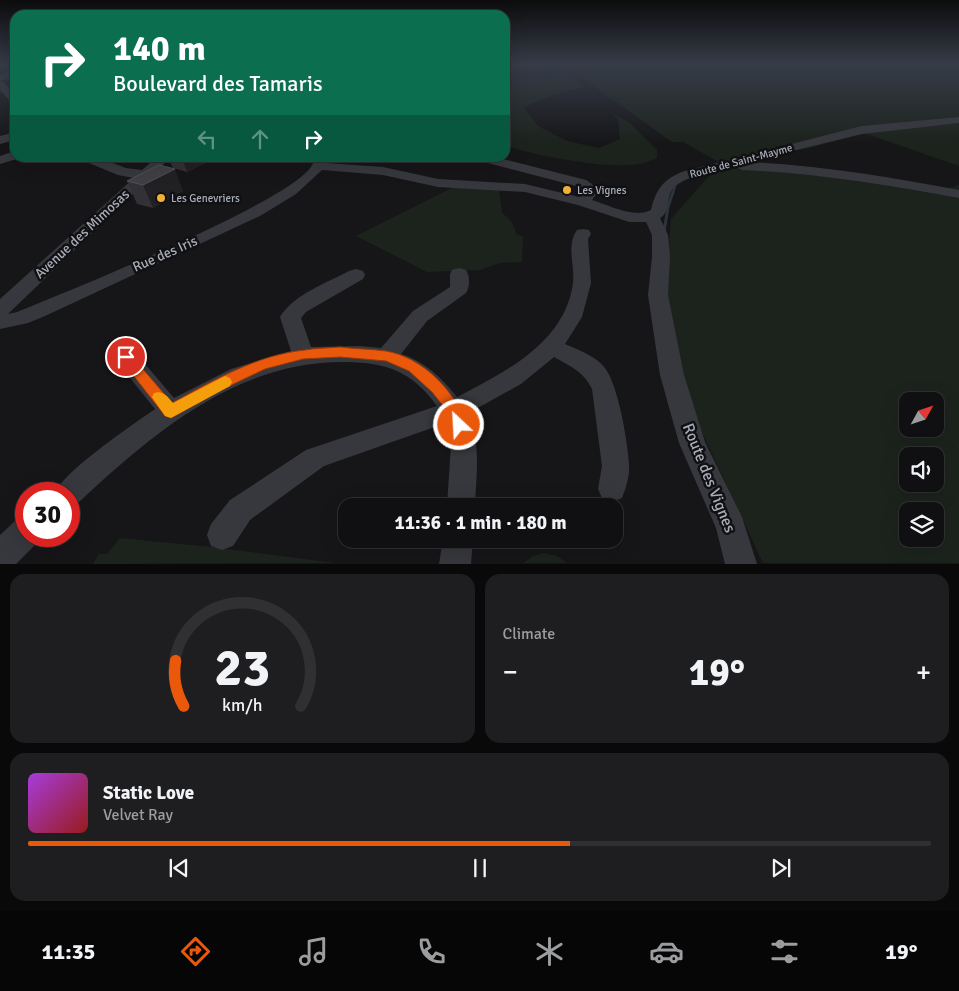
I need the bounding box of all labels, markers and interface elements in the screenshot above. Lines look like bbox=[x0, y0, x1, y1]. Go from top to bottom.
text: 140 m bbox=[113, 27, 206, 70]
icon: right bbox=[30, 30, 95, 95]
text: Boulevard des Tamaris bbox=[113, 70, 323, 97]
icon: left bbox=[193, 125, 221, 153]
icon: ahead bbox=[246, 125, 274, 153]
icon: right bbox=[299, 125, 327, 153]
street label: Route de Saint-Mayme bbox=[688, 141, 794, 181]
marker: Les Vignes bbox=[561, 184, 573, 196]
place label: Les Vignes bbox=[577, 184, 627, 197]
street label: Avenue des Mimosas bbox=[31, 186, 133, 282]
marker: Les Genevriers bbox=[155, 192, 167, 204]
place label: Les Genevriers bbox=[171, 192, 240, 205]
street label: Rue des Iris bbox=[130, 232, 200, 276]
pin bbox=[105, 336, 147, 378]
icon: arrive bbox=[112, 343, 140, 371]
north arrow bbox=[899, 392, 944, 438]
map controls bbox=[899, 392, 944, 547]
position arrow bbox=[432, 398, 484, 450]
street label: Route des Vignes bbox=[678, 420, 740, 536]
button: sound bbox=[899, 447, 944, 492]
speed limit sign: 30 bbox=[15, 482, 80, 547]
button: layers bbox=[899, 502, 944, 547]
text: 11:36 · 1 min · 180 m bbox=[394, 511, 567, 535]
text: Climate bbox=[503, 624, 555, 644]
text: 23 bbox=[214, 636, 270, 700]
text: 19° bbox=[689, 649, 745, 696]
text: − bbox=[503, 655, 518, 689]
text: + bbox=[916, 655, 931, 689]
text: km/h bbox=[222, 694, 262, 716]
text: Static Love bbox=[103, 781, 194, 805]
text: Velvet Ray bbox=[103, 805, 173, 825]
icon: previous bbox=[165, 854, 193, 882]
icon: pause bbox=[466, 854, 494, 882]
icon: next bbox=[767, 854, 795, 882]
icon: directions bbox=[178, 934, 213, 969]
icon: music bbox=[296, 934, 331, 969]
icon: phone bbox=[414, 934, 449, 969]
icon: climate bbox=[532, 934, 567, 969]
icon: car bbox=[649, 934, 684, 969]
icon: filters bbox=[767, 934, 802, 969]
text: 11:35 bbox=[41, 938, 95, 965]
text: 19° bbox=[885, 938, 918, 965]

